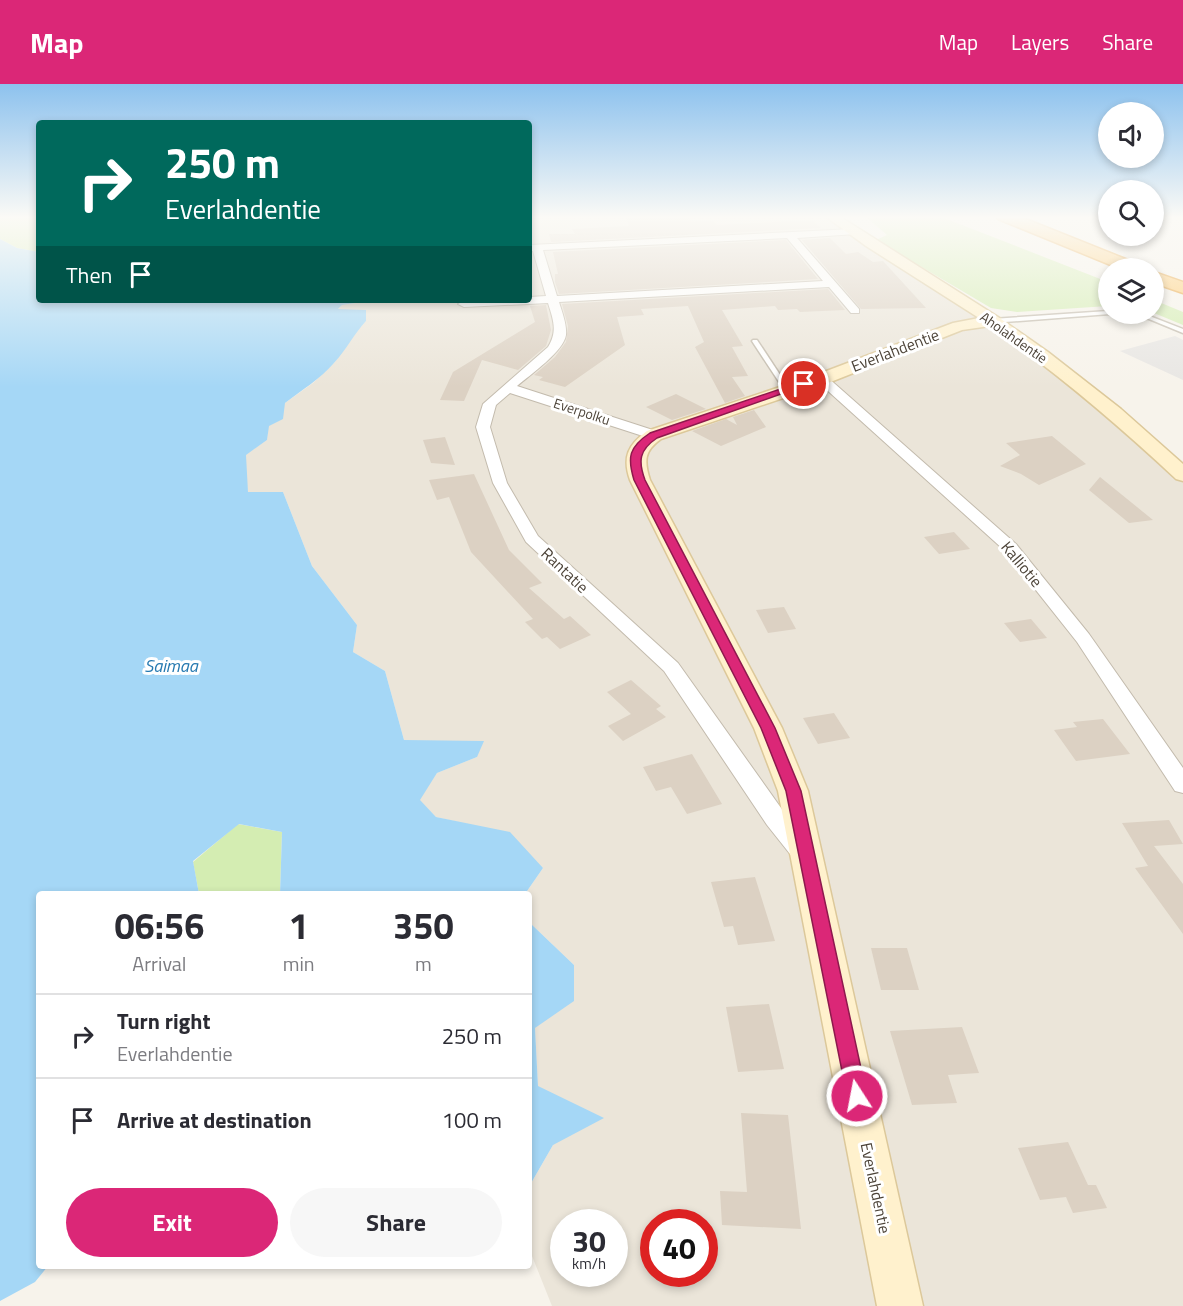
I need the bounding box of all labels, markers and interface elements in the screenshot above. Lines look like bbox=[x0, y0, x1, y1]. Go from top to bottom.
text: Map bbox=[30, 21, 84, 64]
text: Map bbox=[939, 26, 978, 58]
text: Layers bbox=[1011, 26, 1069, 58]
text: Share bbox=[1102, 26, 1153, 58]
map controls bbox=[1098, 102, 1164, 324]
button: sound bbox=[1098, 102, 1164, 168]
text: 250 m bbox=[165, 130, 280, 194]
icon: right bbox=[66, 144, 144, 222]
button: search bbox=[1098, 180, 1164, 246]
text: Everlahdentie bbox=[165, 188, 321, 229]
text: Then bbox=[66, 258, 112, 292]
icon: arrive bbox=[124, 258, 157, 291]
button: layers bbox=[1098, 258, 1164, 324]
street label: Aholahdentie bbox=[976, 306, 1052, 368]
street label: Everlahdentie bbox=[848, 322, 942, 378]
pin bbox=[778, 358, 829, 409]
icon: arrive bbox=[787, 367, 820, 400]
street label: Everpolku bbox=[551, 392, 613, 430]
street label: Kalliotie bbox=[996, 536, 1048, 592]
street label: Rantatie bbox=[536, 542, 594, 598]
water label: Saimaa bbox=[144, 652, 199, 679]
text: 06:56 bbox=[114, 898, 204, 953]
text: 1 bbox=[289, 898, 309, 953]
text: 350 bbox=[393, 898, 454, 953]
text: Arrival bbox=[132, 948, 187, 979]
text: min bbox=[283, 948, 315, 979]
text: m bbox=[415, 948, 432, 979]
text: Turn right bbox=[117, 1004, 211, 1038]
text: 250 m bbox=[442, 1019, 502, 1053]
icon: right bbox=[66, 1020, 99, 1053]
text: Everlahdentie bbox=[117, 1038, 233, 1069]
position arrow bbox=[825, 1064, 889, 1128]
text: Arrive at destination bbox=[117, 1103, 312, 1137]
text: 100 m bbox=[442, 1103, 502, 1137]
icon: arrive bbox=[66, 1104, 99, 1137]
street label: Everlahdentie bbox=[855, 1140, 897, 1236]
button: Exit bbox=[66, 1188, 278, 1257]
button: Share bbox=[290, 1188, 502, 1257]
speed limit sign: 40 bbox=[640, 1209, 718, 1287]
text: 30 bbox=[572, 1218, 606, 1264]
text: km/h bbox=[572, 1252, 606, 1275]

